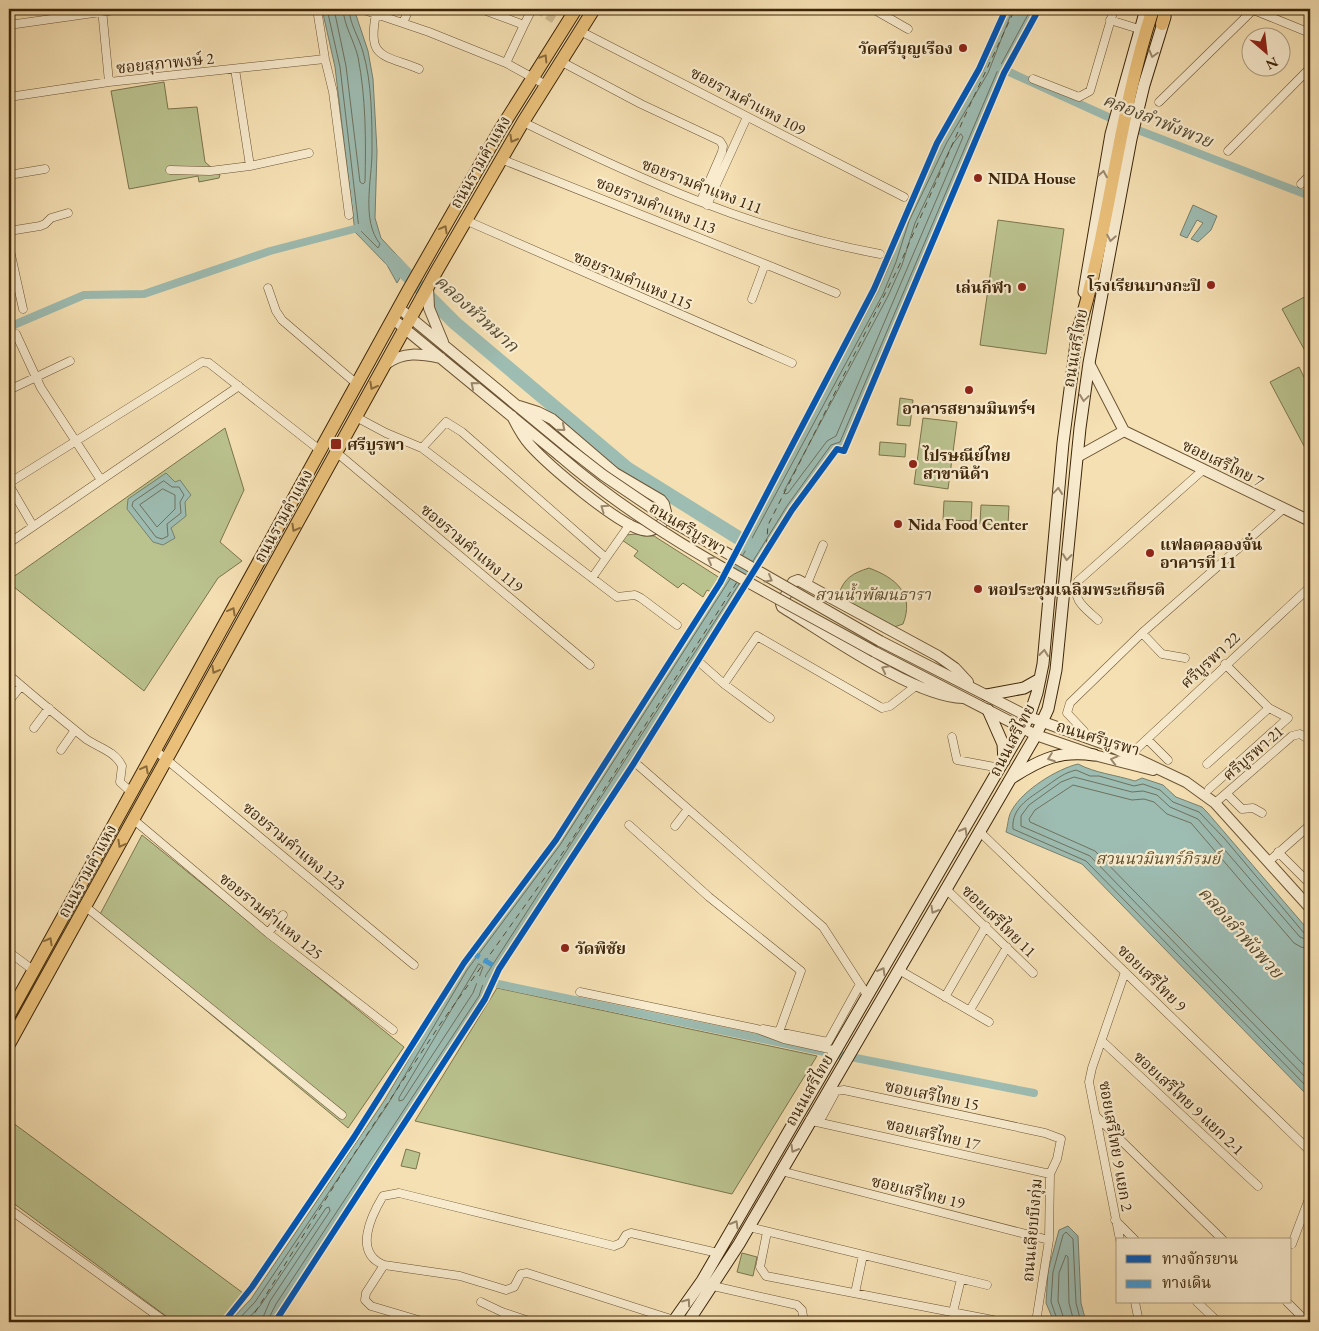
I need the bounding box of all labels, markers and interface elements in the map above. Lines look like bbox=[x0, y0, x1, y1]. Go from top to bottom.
north arrow bbox=[1242, 28, 1292, 78]
place label: วัดศรีบุญเรือง bbox=[858, 38, 953, 60]
marker: วัดศรีบุญเรือง bbox=[957, 42, 969, 54]
street label: ซอยสุภาพงษ์ 2 bbox=[115, 47, 215, 80]
one-way arrow bbox=[1148, 50, 1158, 58]
text: N bbox=[1262, 53, 1281, 74]
one-way arrow bbox=[537, 55, 547, 64]
street label: ซอยรามคำแหง 109 bbox=[687, 62, 810, 140]
water label: คลองลำพังพวย bbox=[1100, 88, 1217, 153]
street label: ถนนรามคำแหง bbox=[445, 112, 515, 212]
one-way arrow bbox=[509, 134, 519, 143]
street label: ซอยรามคำแหง 111 bbox=[639, 153, 765, 219]
place label: NIDA House bbox=[988, 168, 1076, 189]
one-way arrow bbox=[1098, 170, 1108, 179]
street label: ซอยรามคำแหง 113 bbox=[593, 171, 719, 239]
marker: NIDA House bbox=[972, 172, 984, 184]
one-way arrow bbox=[438, 225, 448, 234]
one-way arrow bbox=[1107, 234, 1117, 243]
street label: ซอยรามคำแหง 115 bbox=[570, 245, 696, 315]
water label: คลองหัวหมาก bbox=[430, 269, 525, 357]
place label: โรงเรียนบางกะปิ bbox=[1087, 275, 1201, 296]
place label: เล่นกีฬา bbox=[955, 277, 1012, 298]
marker: โรงเรียนบางกะปิ bbox=[1205, 279, 1217, 291]
marker: เล่นกีฬา bbox=[1016, 281, 1028, 293]
street label: ถนนเสรีไทย bbox=[1058, 307, 1092, 389]
one-way arrow bbox=[369, 380, 379, 389]
one-way arrow bbox=[471, 382, 480, 390]
marker: อาคารสยามมินทร์ฯ bbox=[963, 384, 975, 396]
one-way arrow bbox=[1079, 394, 1089, 403]
place label: อาคารสยามมินทร์ฯ bbox=[902, 398, 1036, 419]
one-way arrow bbox=[556, 422, 565, 430]
place label: ศรีบูรพา bbox=[347, 434, 404, 455]
street label: ซอยเสรีไทย 7 bbox=[1179, 434, 1267, 492]
marker: ศรีบูรพา bbox=[329, 437, 343, 451]
place label: ไปรษณีย์ไทย สาขานิด้า bbox=[922, 445, 1011, 484]
marker: ไปรษณีย์ไทย สาขานิด้า bbox=[907, 458, 919, 470]
street label: ถนนรามคำแหง bbox=[249, 466, 317, 566]
one-way arrow bbox=[1053, 487, 1064, 495]
street label: ถนนศรีบูรพา bbox=[645, 497, 731, 559]
street label: ซอยรามคำแหง 119 bbox=[416, 499, 528, 597]
one-way arrow bbox=[600, 505, 610, 514]
place label: Nida Food Center bbox=[908, 514, 1028, 535]
marker: Nida Food Center bbox=[892, 518, 904, 530]
one-way arrow bbox=[291, 523, 301, 532]
place label: แฟลตคลองจั่น อาคารที่ 11 bbox=[1160, 533, 1262, 573]
marker: แฟลตคลองจั่น อาคารที่ 11 bbox=[1144, 547, 1156, 559]
one-way arrow bbox=[1062, 554, 1073, 562]
one-way arrow bbox=[707, 556, 716, 566]
one-way arrow bbox=[763, 572, 772, 582]
place label: หอประชุมเฉลิมพระเกียรติ bbox=[988, 579, 1165, 601]
park label: สวนน้ำพัฒนธารา bbox=[815, 583, 932, 605]
marker: หอประชุมเฉลิมพระเกียรติ bbox=[972, 583, 984, 595]
one-way arrow bbox=[226, 608, 236, 617]
street label: ศรีบูรพา 22 bbox=[1176, 627, 1245, 693]
one-way arrow bbox=[1038, 649, 1049, 657]
one-way arrow bbox=[212, 665, 222, 674]
one-way arrow bbox=[881, 665, 890, 675]
street label: ถนนเสรีไทย bbox=[984, 700, 1040, 780]
street label: ถนนศรีบูรพา bbox=[1054, 715, 1142, 761]
street label: ศรีบูรพา 21 bbox=[1218, 721, 1288, 785]
one-way arrow bbox=[1047, 752, 1055, 762]
one-way arrow bbox=[1111, 756, 1119, 766]
one-way arrow bbox=[139, 765, 149, 774]
street label: ซอยรามคำแหง 123 bbox=[238, 797, 350, 895]
street label: ถนนรามคำแหง bbox=[53, 821, 121, 921]
one-way arrow bbox=[957, 827, 967, 836]
one-way arrow bbox=[117, 838, 127, 847]
park label: สวนนวมินทร์ภิรมย์ bbox=[1096, 848, 1223, 869]
street label: ซอยรามคำแหง 125 bbox=[215, 868, 327, 964]
street label: ซอยเสรีไทย 11 bbox=[957, 880, 1041, 962]
water label: คลองลำพังพวย bbox=[1194, 881, 1289, 984]
one-way arrow bbox=[930, 905, 940, 914]
one-way arrow bbox=[43, 938, 53, 947]
place label: วัดพิชัย bbox=[575, 938, 626, 959]
street label: ซอยเสรีไทย 9 bbox=[1113, 940, 1191, 1016]
marker: วัดพิชัย bbox=[559, 942, 571, 954]
one-way arrow bbox=[875, 967, 885, 976]
street label: ซอยเสรีไทย 9 แยก 2-1 bbox=[1129, 1046, 1249, 1160]
street label: ถนนเสรีไทย bbox=[780, 1050, 838, 1130]
street label: ซอยเสรีไทย 15 bbox=[883, 1075, 981, 1115]
street label: ซอยเสรีไทย 9 แยก 2 bbox=[1094, 1079, 1138, 1213]
street label: ซอยเสรีไทย 17 bbox=[884, 1113, 982, 1155]
one-way arrow bbox=[790, 1144, 800, 1153]
street label: ซอยเสรีไทย 19 bbox=[869, 1170, 967, 1214]
street label: ถนนเลียบบึงกุ่ม bbox=[1017, 1177, 1048, 1283]
one-way arrow bbox=[728, 1220, 738, 1229]
legend bbox=[1116, 1238, 1292, 1304]
text: ทางจักรยาน bbox=[1162, 1249, 1238, 1268]
text: ทางเดิน bbox=[1162, 1273, 1211, 1292]
one-way arrow bbox=[681, 1298, 690, 1308]

